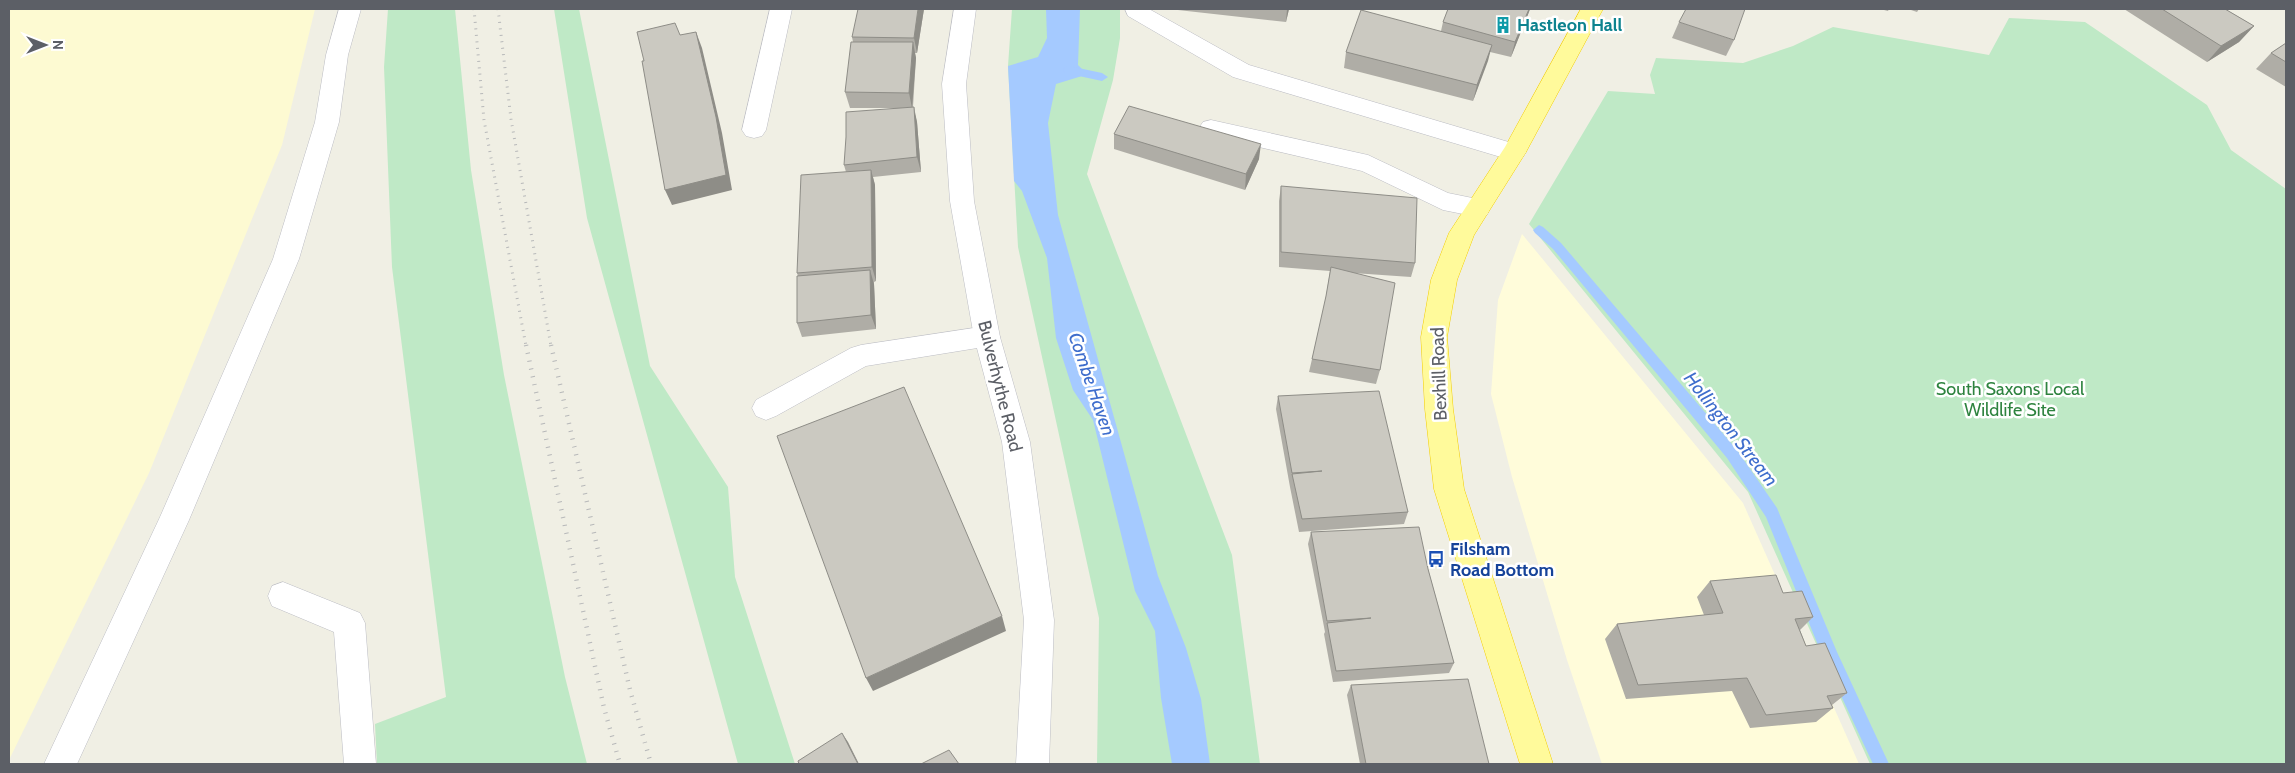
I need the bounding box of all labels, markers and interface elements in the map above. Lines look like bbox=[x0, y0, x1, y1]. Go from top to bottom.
place label: Hastleon Hall bbox=[1517, 14, 1623, 36]
building icon: Hastleon Hall bbox=[1493, 15, 1513, 35]
north arrow bbox=[20, 20, 70, 70]
text: N bbox=[49, 40, 67, 50]
street label: Bulverhythe Road bbox=[973, 318, 1027, 454]
street label: Bexhill Road bbox=[1426, 327, 1452, 421]
water label: Combe Haven bbox=[1064, 329, 1120, 439]
water label: Hollington Stream bbox=[1679, 367, 1783, 491]
park label: South Saxons Local Wildlife Site bbox=[1936, 378, 2085, 421]
place label: Filsham Road Bottom bbox=[1450, 538, 1554, 581]
bus stop icon: Filsham Road Bottom bbox=[1426, 549, 1446, 569]

